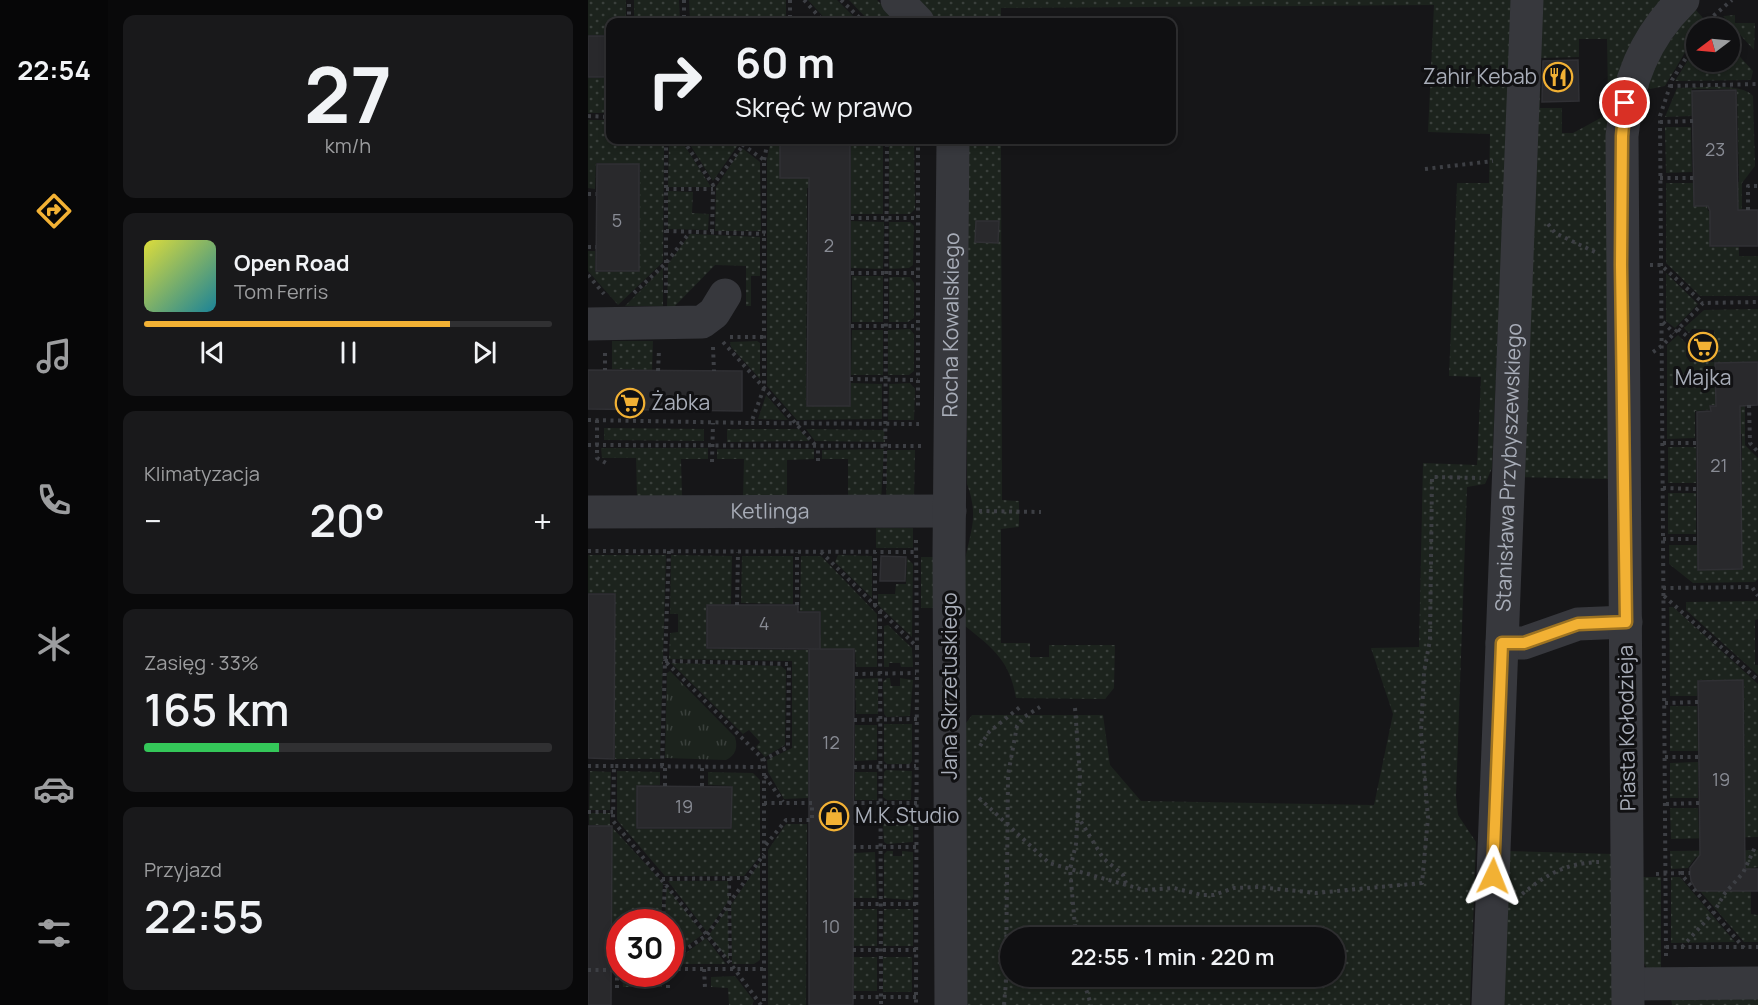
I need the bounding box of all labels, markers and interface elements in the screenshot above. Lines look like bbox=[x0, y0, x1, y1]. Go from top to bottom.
north arrow bbox=[1686, 18, 1740, 72]
map controls bbox=[1686, 18, 1740, 72]
text: 60 m bbox=[735, 33, 835, 91]
text: 27 bbox=[304, 40, 392, 146]
icon: right bbox=[636, 42, 714, 120]
text: 22:54 bbox=[17, 51, 91, 88]
restaurant icon: Zahir Kebab bbox=[1542, 61, 1574, 93]
place label: Zahir Kebab bbox=[1423, 62, 1537, 90]
pin bbox=[1599, 77, 1650, 128]
icon: arrive bbox=[1608, 86, 1641, 119]
text: Skręć w prawo bbox=[735, 88, 913, 125]
text: km/h bbox=[325, 132, 371, 159]
house number: 23 bbox=[1705, 137, 1725, 161]
icon: directions bbox=[33, 190, 75, 232]
house number: 5 bbox=[612, 208, 622, 232]
street label: Rocha Kowalskiego bbox=[935, 232, 965, 418]
house number: 2 bbox=[824, 233, 834, 257]
text: Open Road bbox=[234, 248, 349, 278]
text: Tom Ferris bbox=[234, 278, 328, 305]
street label: Stanisława Przybyszewskiego bbox=[1488, 322, 1527, 612]
supermarket icon: Majka bbox=[1687, 331, 1719, 363]
icon: music bbox=[33, 335, 75, 377]
icon: previous bbox=[196, 336, 229, 369]
icon: pause bbox=[332, 336, 365, 369]
icon: next bbox=[468, 336, 501, 369]
place label: Majka bbox=[1675, 363, 1731, 391]
supermarket icon: Żabka bbox=[614, 387, 646, 419]
place label: Żabka bbox=[651, 388, 710, 416]
house number: 21 bbox=[1710, 453, 1728, 477]
text: Klimatyzacja bbox=[144, 460, 260, 487]
icon: phone bbox=[33, 479, 75, 521]
text: 20° bbox=[310, 489, 385, 551]
street label: Ketlinga bbox=[731, 496, 809, 525]
text: − bbox=[144, 498, 162, 543]
text: + bbox=[533, 498, 552, 543]
street label: Jana Skrzetuskiego bbox=[935, 592, 963, 780]
house number: 4 bbox=[759, 611, 769, 635]
icon: climate bbox=[33, 623, 75, 665]
street label: Piasta Kołodzieja bbox=[1611, 645, 1641, 811]
text: Zasięg · 33% bbox=[144, 649, 259, 676]
text: 165 km bbox=[144, 678, 290, 740]
house number: 12 bbox=[822, 730, 840, 754]
house number: 19 bbox=[1712, 767, 1730, 791]
icon: car bbox=[33, 768, 75, 810]
house number: 19 bbox=[675, 794, 693, 818]
shop icon: M.K.Studio bbox=[818, 800, 850, 832]
place label: M.K.Studio bbox=[855, 801, 959, 829]
position arrow bbox=[1461, 844, 1525, 908]
text: Przyjazd bbox=[144, 856, 222, 883]
text: 22:55 bbox=[144, 885, 264, 947]
speed limit sign: 30 bbox=[606, 909, 684, 987]
icon: filters bbox=[33, 912, 75, 954]
house number: 10 bbox=[822, 914, 840, 938]
text: 22:55 · 1 min · 220 m bbox=[1071, 942, 1274, 972]

